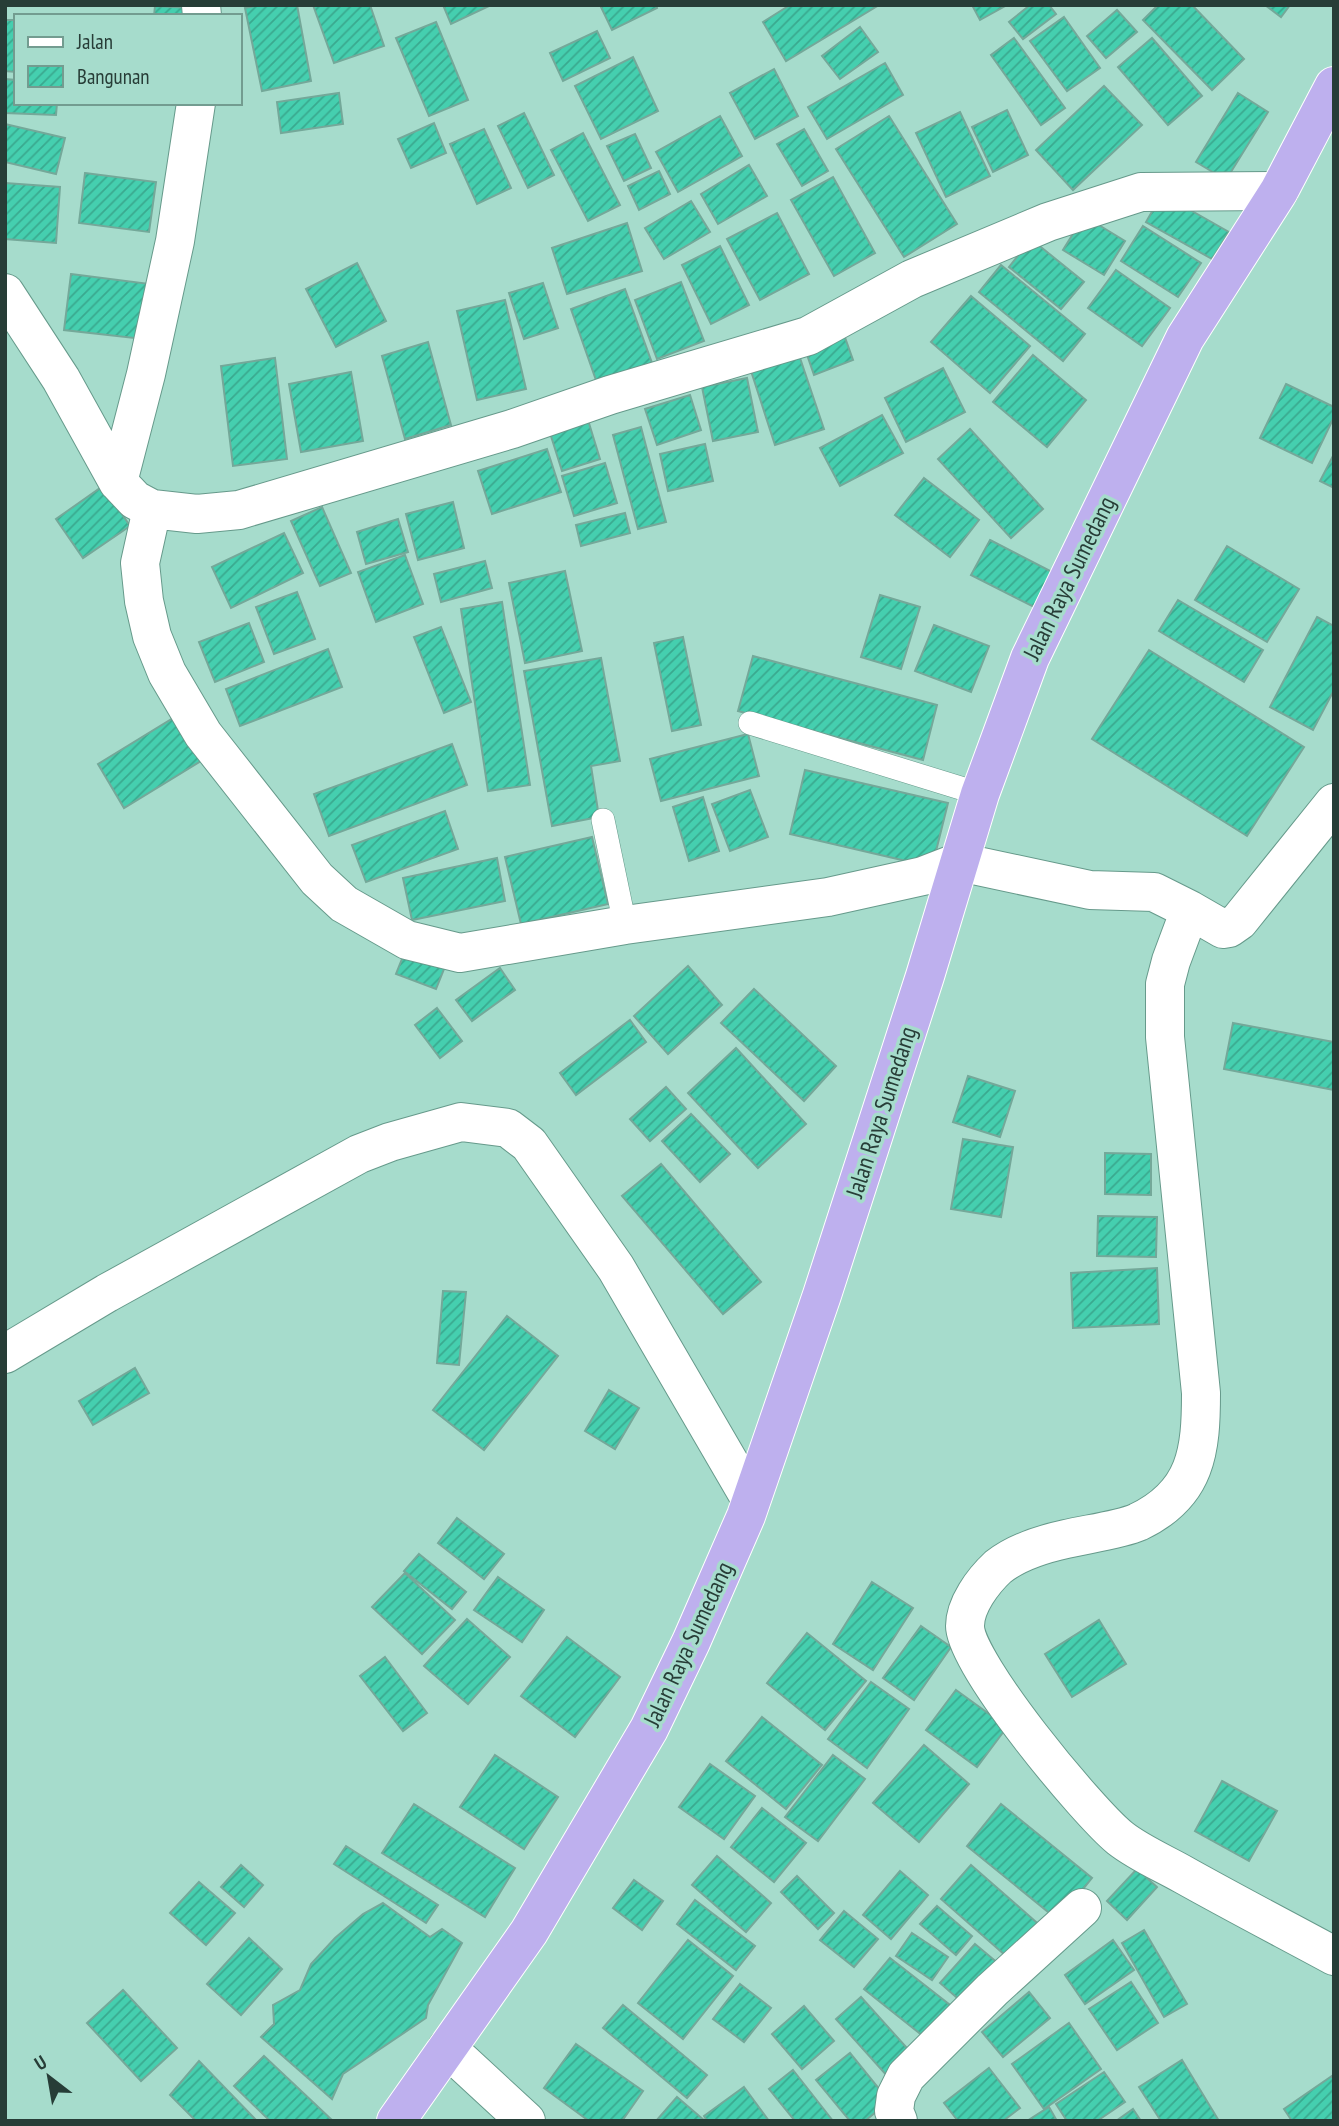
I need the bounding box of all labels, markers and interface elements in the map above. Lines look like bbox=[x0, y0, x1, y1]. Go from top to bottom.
legend bbox=[14, 14, 242, 105]
text: Jalan bbox=[76, 28, 113, 55]
text: Bangunan bbox=[77, 63, 150, 90]
street label: Jalan Raya Sumedang bbox=[1016, 491, 1122, 666]
street label: Jalan Raya Sumedang bbox=[838, 1022, 923, 1202]
street label: Jalan Raya Sumedang bbox=[636, 1557, 740, 1732]
north arrow bbox=[14, 2042, 84, 2112]
text: U bbox=[30, 2050, 51, 2075]

